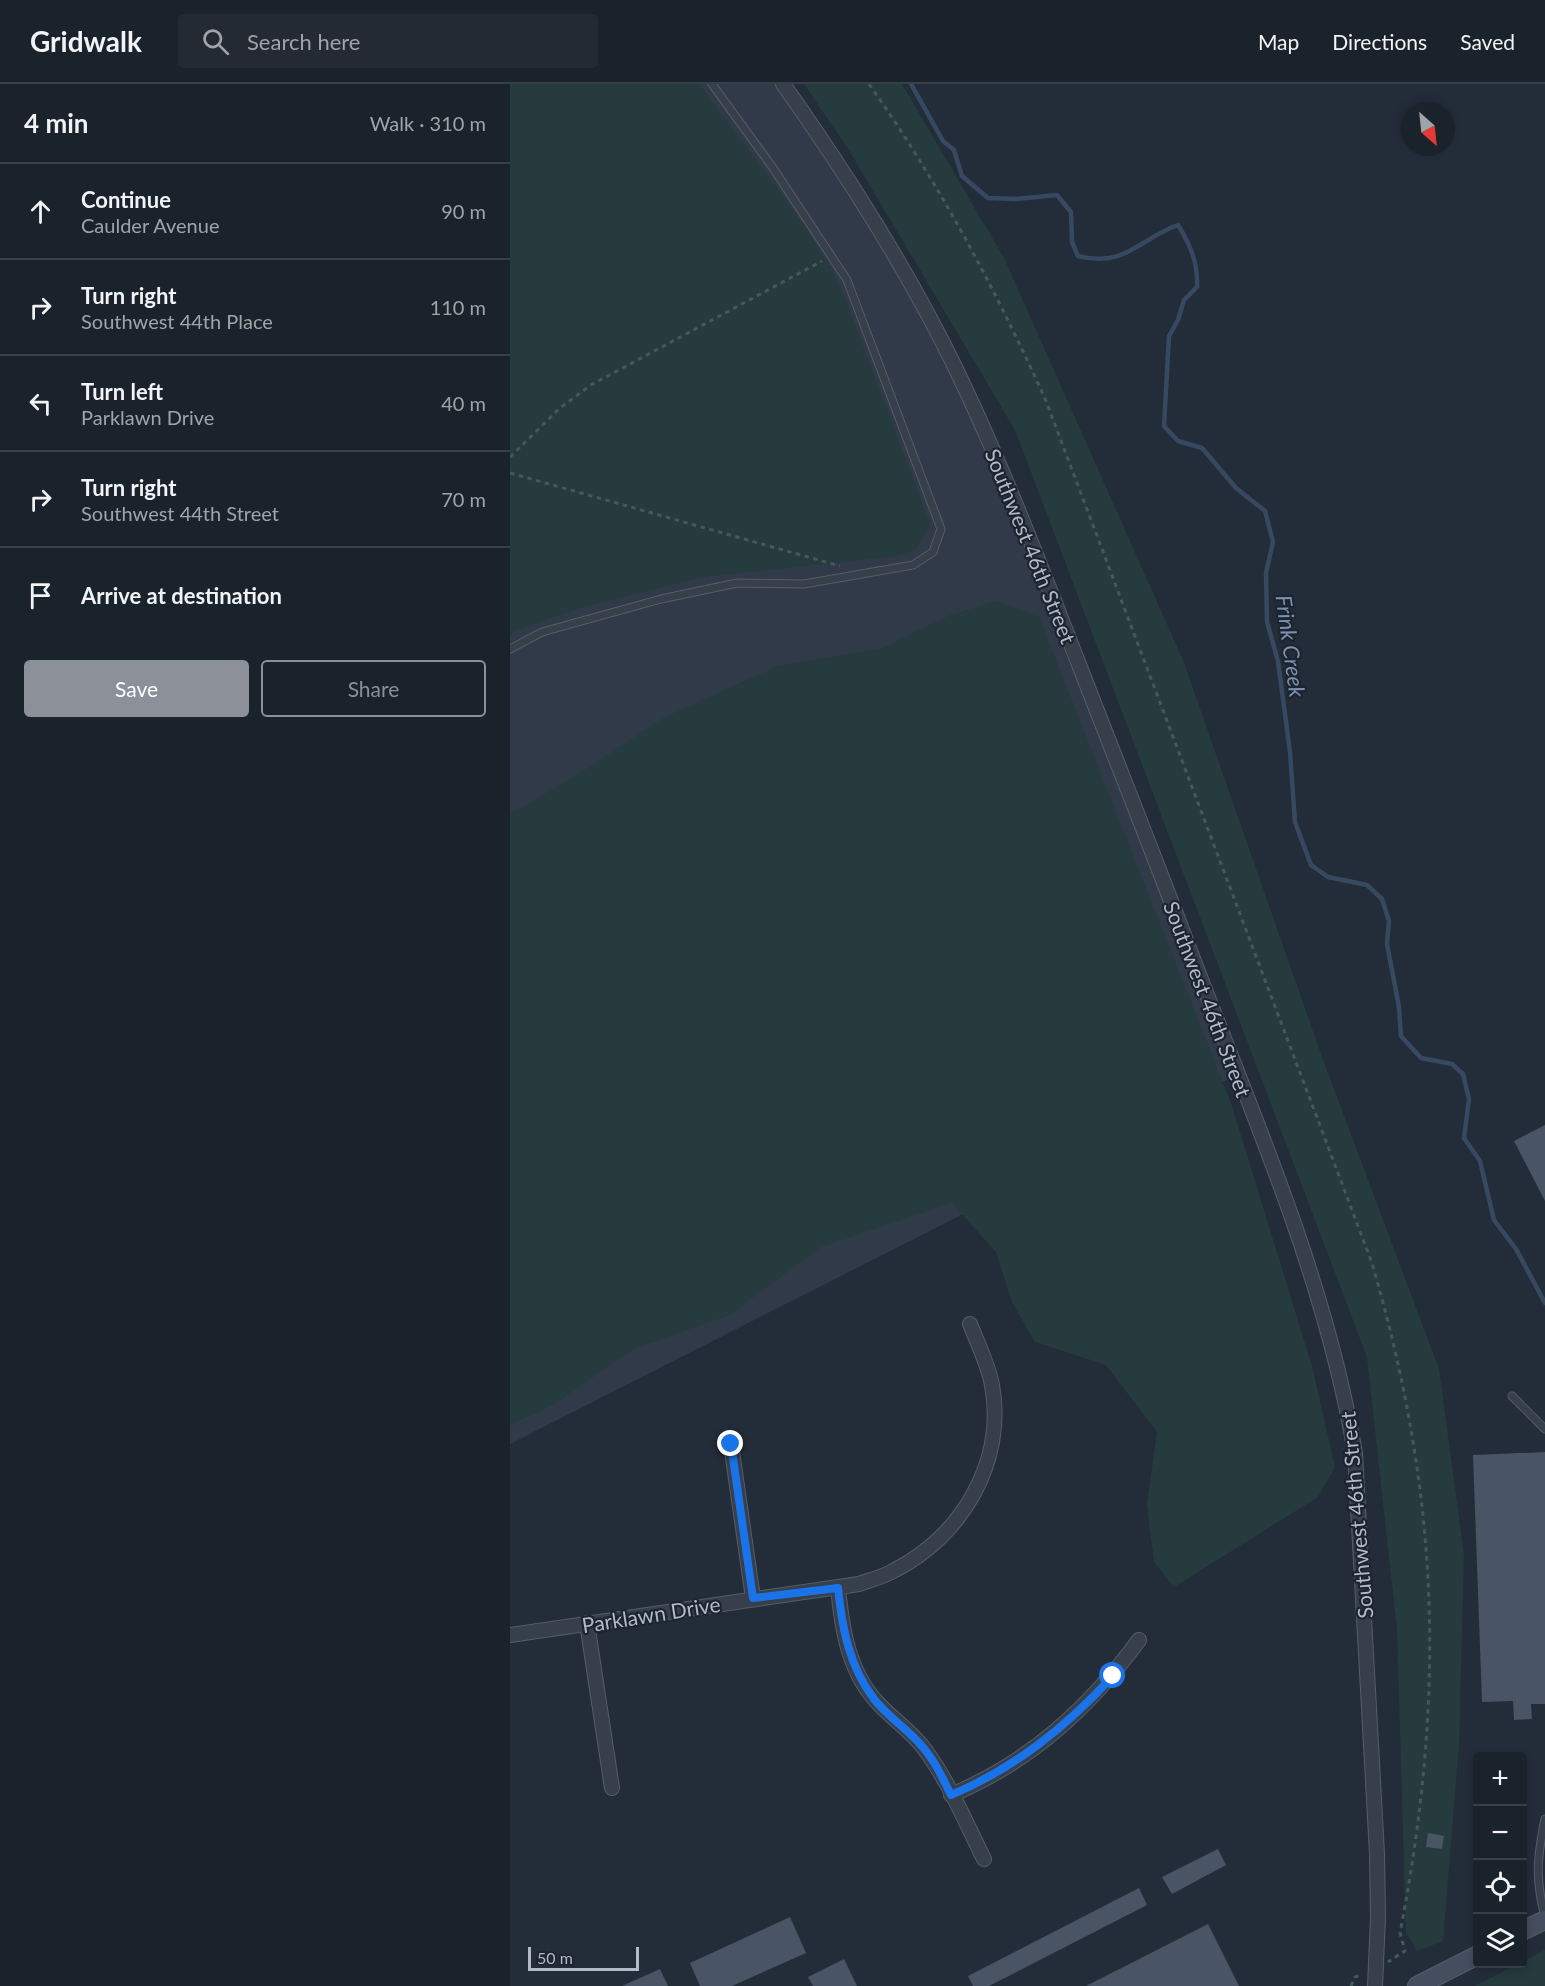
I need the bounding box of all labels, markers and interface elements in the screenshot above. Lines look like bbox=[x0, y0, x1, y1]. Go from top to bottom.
search box bbox=[178, 14, 598, 68]
text: Gridwalk bbox=[30, 24, 142, 58]
icon: search bbox=[199, 25, 232, 58]
text: Search here bbox=[247, 28, 360, 55]
text: Map bbox=[1258, 29, 1299, 54]
text: Directions bbox=[1332, 29, 1427, 54]
text: Saved bbox=[1460, 29, 1515, 54]
north arrow bbox=[1401, 102, 1455, 156]
text: 4 min bbox=[24, 107, 88, 139]
text: Walk · 310 m bbox=[370, 111, 486, 135]
text: Continue bbox=[81, 186, 171, 213]
icon: ahead bbox=[24, 195, 57, 228]
text: 90 m bbox=[441, 199, 486, 223]
text: Caulder Avenue bbox=[81, 213, 219, 237]
text: Turn right bbox=[81, 282, 176, 309]
icon: right bbox=[24, 291, 57, 324]
text: 110 m bbox=[430, 295, 486, 319]
text: Southwest 44th Place bbox=[81, 309, 273, 333]
text: Turn left bbox=[81, 378, 163, 405]
icon: left bbox=[24, 387, 57, 420]
text: 40 m bbox=[441, 391, 486, 415]
text: Parklawn Drive bbox=[81, 405, 214, 429]
street label: Southwest 46th Street bbox=[980, 445, 1082, 647]
text: Turn right bbox=[81, 474, 176, 501]
icon: right bbox=[24, 483, 57, 516]
text: 70 m bbox=[441, 487, 486, 511]
text: Southwest 44th Street bbox=[81, 501, 279, 525]
icon: arrive bbox=[24, 579, 57, 612]
text: Arrive at destination bbox=[81, 582, 282, 609]
water label: Frink Creek bbox=[1270, 593, 1312, 699]
button: Save bbox=[24, 660, 249, 717]
button: Share bbox=[261, 660, 486, 717]
street label: Southwest 46th Street bbox=[1159, 897, 1257, 1101]
street label: Southwest 46th Street bbox=[1334, 1410, 1378, 1620]
route end bbox=[717, 1430, 743, 1456]
street label: Parklawn Drive bbox=[580, 1591, 722, 1637]
route start bbox=[1099, 1662, 1125, 1688]
map controls bbox=[1473, 1752, 1527, 1968]
button: + bbox=[1473, 1752, 1527, 1806]
button: − bbox=[1473, 1806, 1527, 1860]
button: locate bbox=[1473, 1860, 1527, 1914]
button: layers bbox=[1473, 1914, 1527, 1968]
scale bar bbox=[528, 1944, 639, 1972]
text: 50 m bbox=[537, 1948, 573, 1967]

